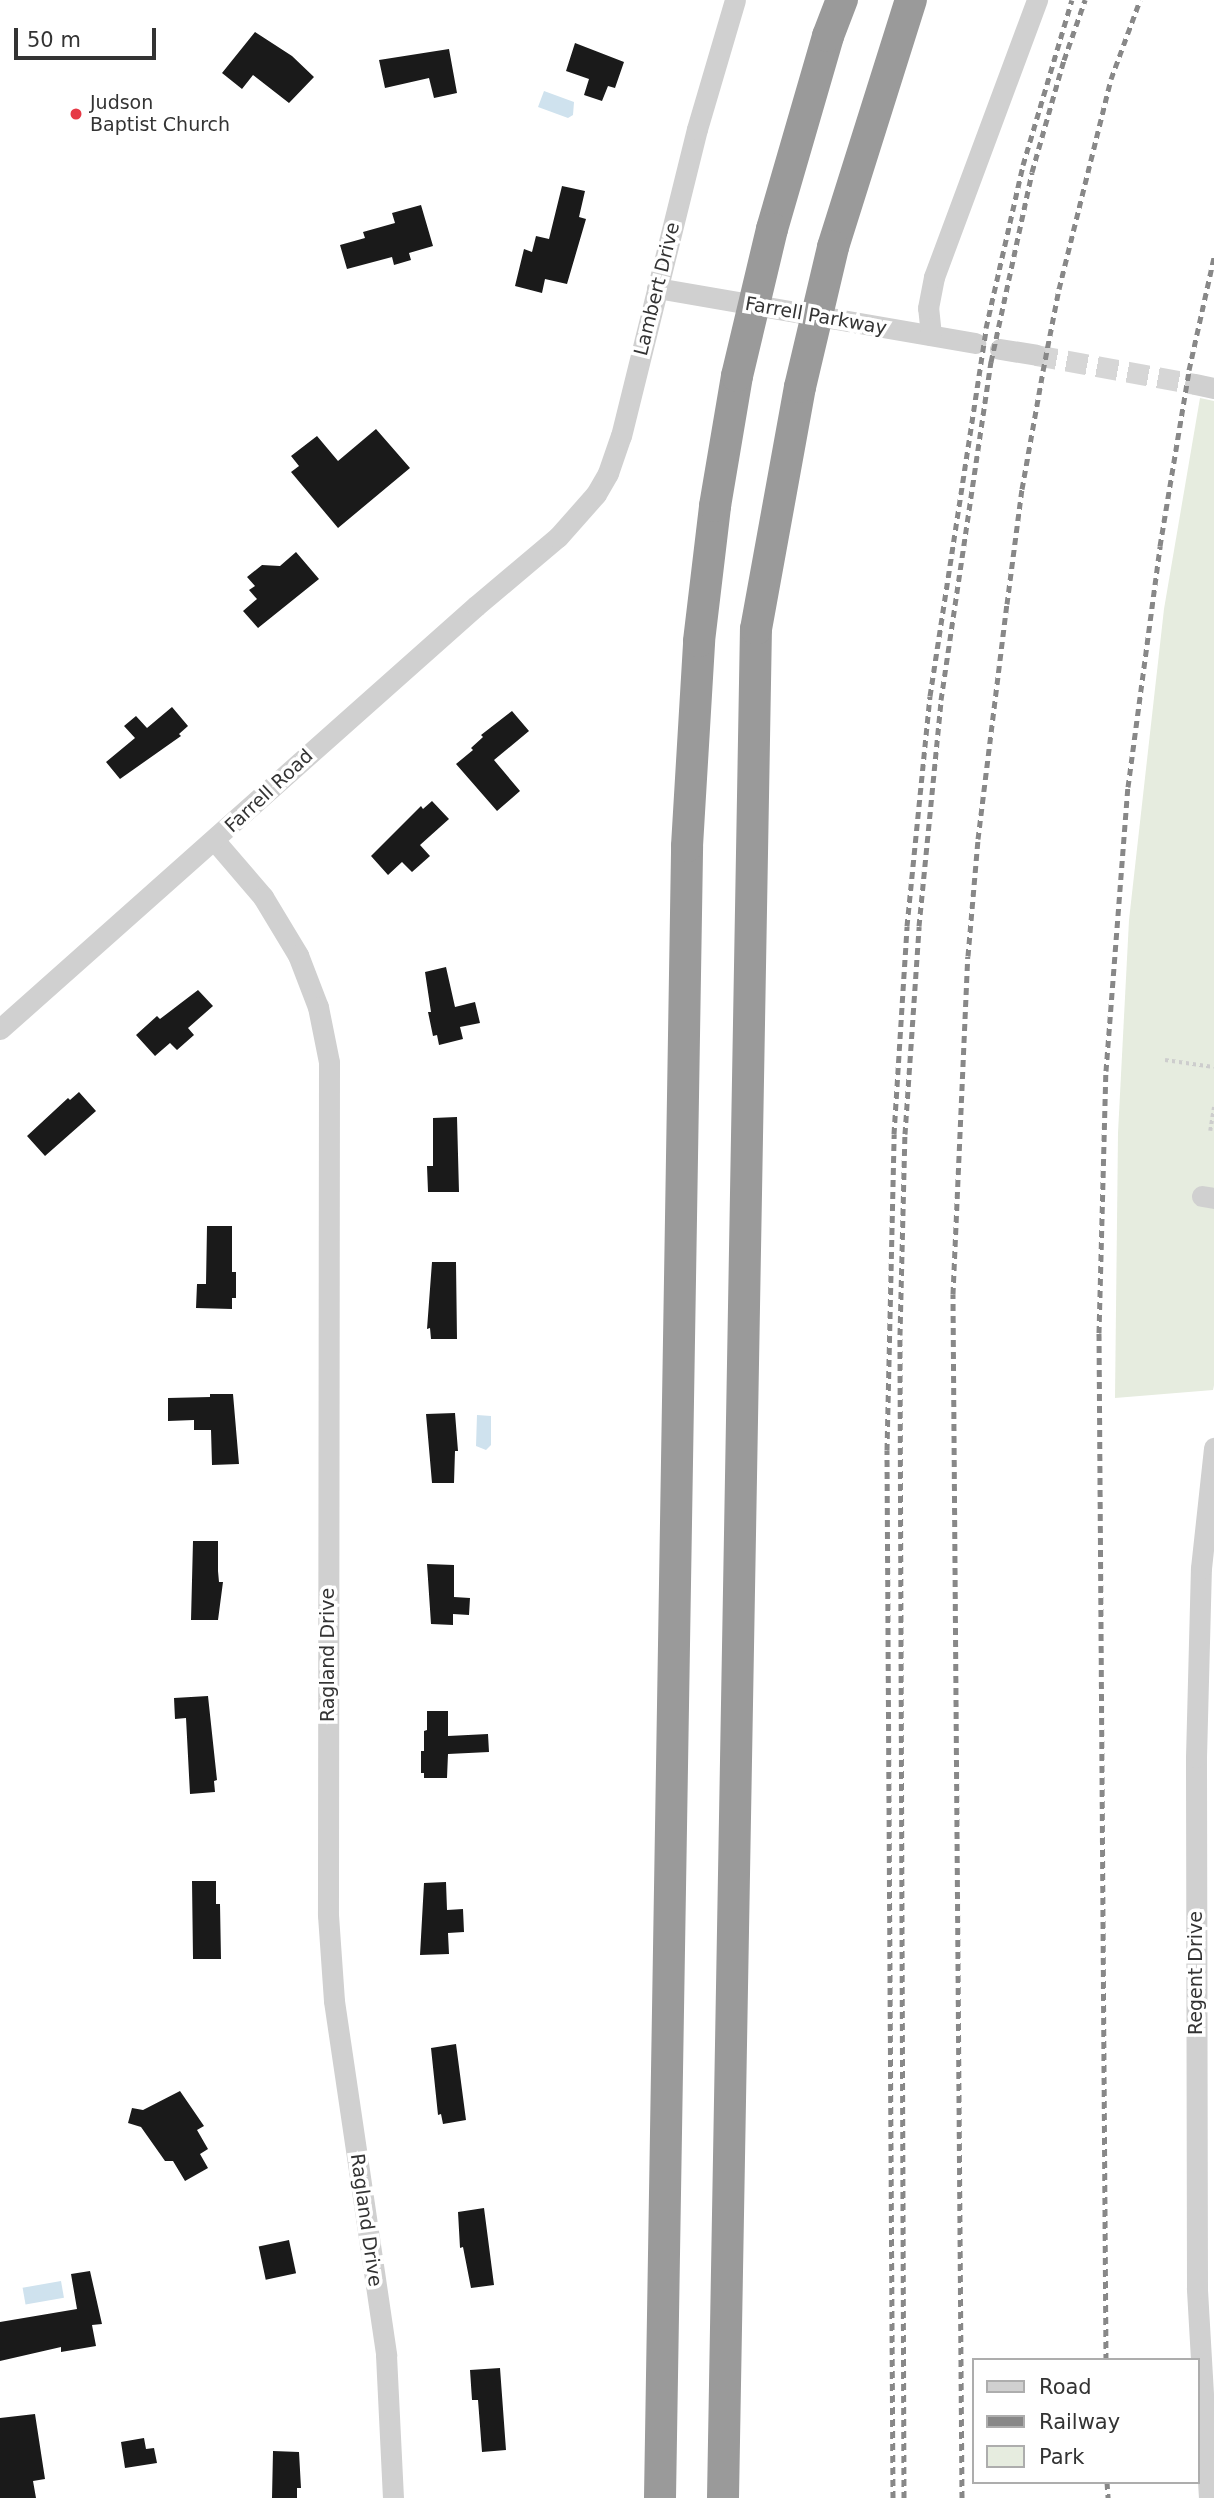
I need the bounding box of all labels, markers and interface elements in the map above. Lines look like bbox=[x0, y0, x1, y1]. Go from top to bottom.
scale bar bbox=[18, 14, 159, 58]
text: 50 m bbox=[27, 28, 81, 52]
place label: Judson Baptist Church bbox=[90, 92, 230, 136]
marker: Judson Baptist Church bbox=[68, 106, 84, 122]
street label: Lambert Drive bbox=[629, 220, 685, 358]
street label: Farrell Parkway bbox=[743, 292, 889, 340]
street label: Farrell Road bbox=[220, 745, 318, 837]
street label: Ragland Drive bbox=[317, 1588, 339, 1722]
street label: Regent Drive bbox=[1185, 1911, 1207, 2035]
street label: Ragland Drive bbox=[345, 2152, 387, 2288]
legend bbox=[972, 2358, 1200, 2484]
text: Road bbox=[1039, 2375, 1092, 2399]
text: Railway bbox=[1039, 2410, 1120, 2434]
text: Park bbox=[1039, 2445, 1084, 2469]

